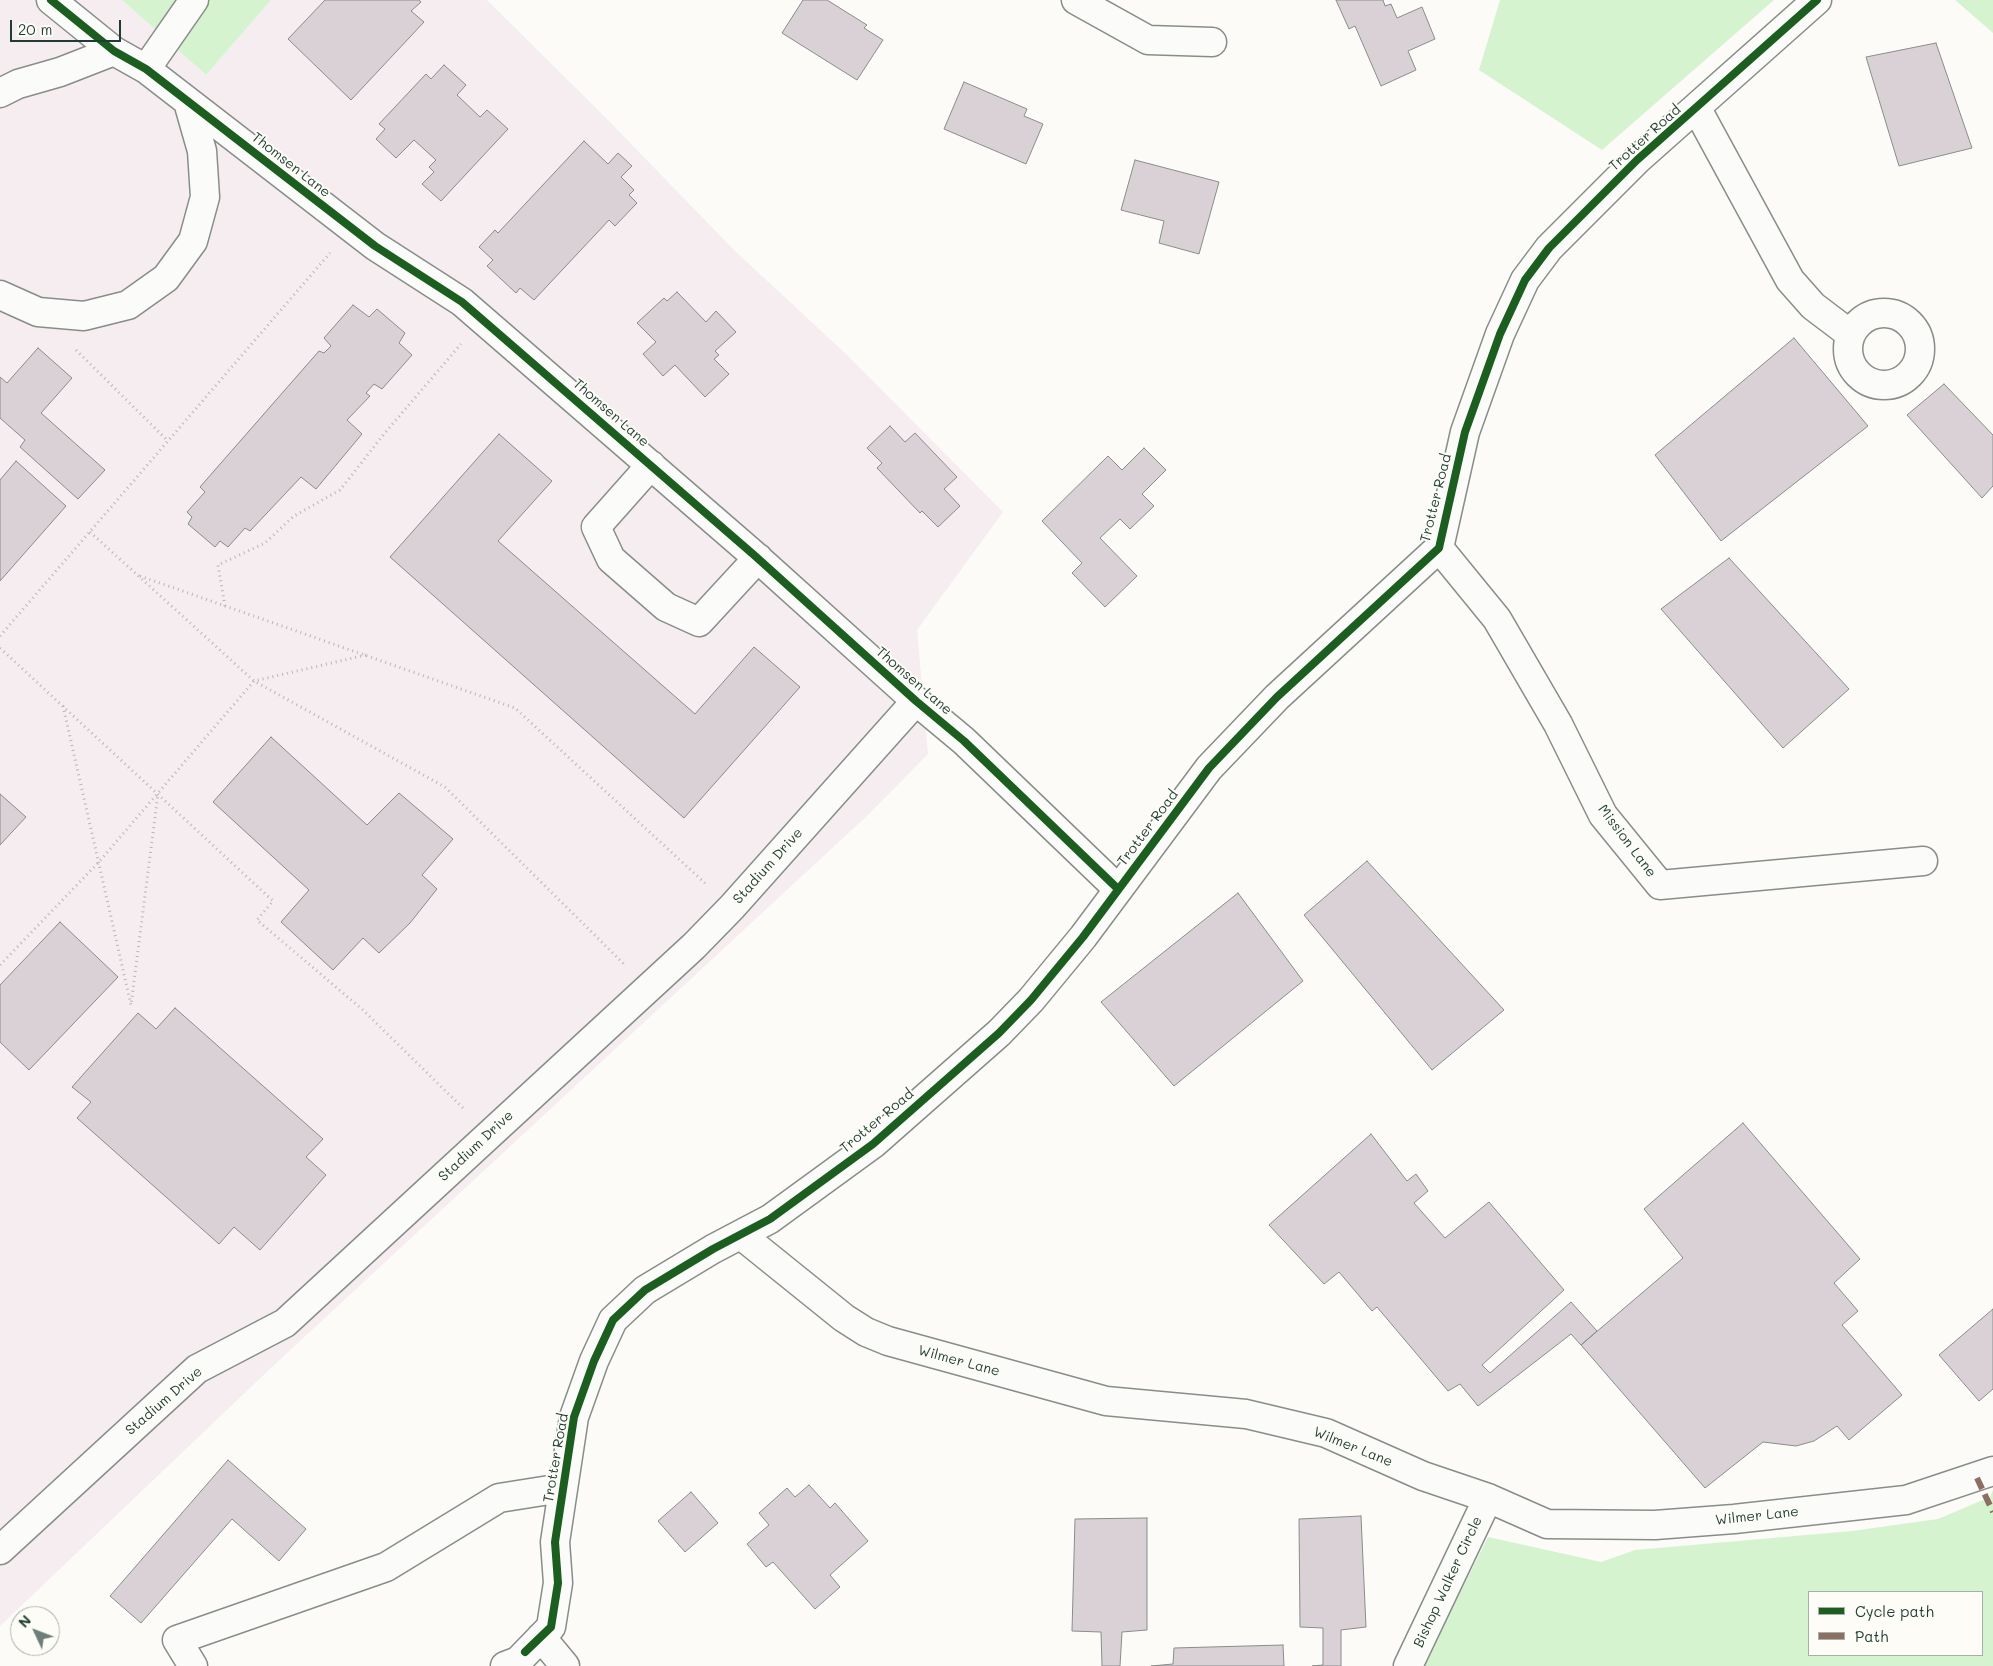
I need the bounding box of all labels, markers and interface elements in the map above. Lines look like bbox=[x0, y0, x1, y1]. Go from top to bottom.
scale bar bbox=[12, 10, 124, 42]
text: 20 m bbox=[18, 19, 52, 39]
street label: Trotter Road bbox=[1606, 101, 1684, 175]
street label: Thomsen Lane bbox=[248, 129, 334, 201]
street label: Thomsen Lane bbox=[570, 375, 652, 451]
street label: Trotter Road bbox=[1417, 452, 1455, 544]
street label: Thomsen Lane bbox=[873, 643, 955, 719]
street label: Trotter Road bbox=[1114, 787, 1182, 869]
street label: Mission Lane bbox=[1594, 801, 1660, 881]
street label: Stadium Drive bbox=[730, 825, 806, 907]
street label: Trotter Road bbox=[837, 1085, 917, 1157]
street label: Stadium Drive bbox=[435, 1107, 517, 1185]
street label: Wilmer Lane bbox=[916, 1342, 1002, 1380]
street label: Stadium Drive bbox=[122, 1363, 206, 1439]
street label: Trotter Road bbox=[540, 1412, 572, 1504]
street label: Wilmer Lane bbox=[1311, 1423, 1395, 1471]
street label: Wilmer Lane bbox=[1714, 1503, 1800, 1529]
street label: Bishop Walker Circle bbox=[1410, 1514, 1486, 1650]
legend bbox=[1808, 1591, 1983, 1656]
text: Cycle path bbox=[1855, 1601, 1934, 1621]
north arrow bbox=[10, 1606, 60, 1656]
text: N bbox=[14, 1611, 35, 1631]
text: Path bbox=[1855, 1626, 1889, 1646]

